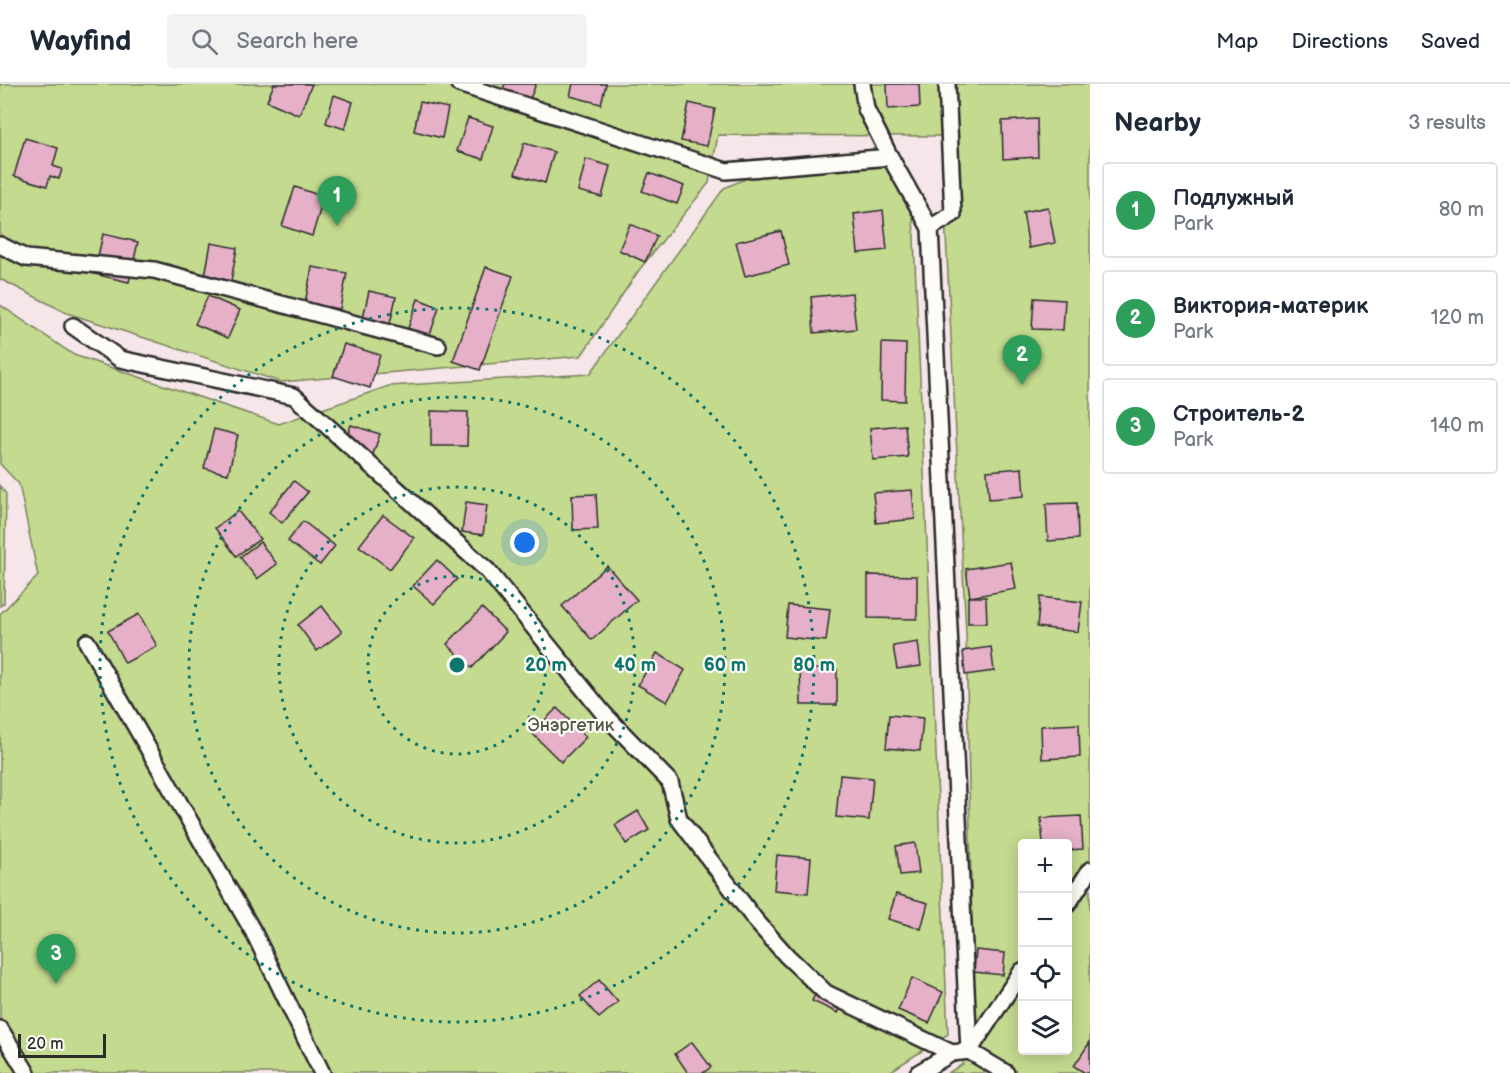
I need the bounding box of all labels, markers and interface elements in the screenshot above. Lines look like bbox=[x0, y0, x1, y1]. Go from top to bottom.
search box bbox=[167, 14, 587, 68]
text: Wayfind bbox=[30, 25, 131, 58]
icon: search bbox=[188, 25, 221, 58]
text: Search here bbox=[236, 28, 358, 55]
text: Map bbox=[1216, 29, 1259, 54]
text: Directions bbox=[1292, 29, 1388, 54]
text: Saved bbox=[1421, 29, 1480, 54]
text: Nearby bbox=[1114, 108, 1201, 139]
text: 3 results bbox=[1408, 111, 1486, 135]
pin: 1 bbox=[318, 176, 356, 226]
text: Подлужный bbox=[1173, 185, 1294, 212]
text: 1 bbox=[1131, 198, 1140, 222]
text: 80 m bbox=[1439, 198, 1484, 222]
text: Park bbox=[1173, 212, 1213, 236]
text: Виктория-материк bbox=[1173, 293, 1368, 320]
text: 2 bbox=[1130, 306, 1141, 330]
text: 120 m bbox=[1431, 306, 1484, 330]
text: Park bbox=[1173, 320, 1213, 344]
pin: 2 bbox=[1002, 336, 1042, 385]
text: Строитель-2 bbox=[1173, 401, 1305, 428]
text: 3 bbox=[1130, 414, 1141, 438]
text: 140 m bbox=[1430, 414, 1484, 438]
text: Park bbox=[1173, 428, 1213, 452]
your location bbox=[510, 528, 539, 557]
centre of rings bbox=[447, 655, 467, 675]
text: 20 m bbox=[525, 655, 567, 676]
text: 40 m bbox=[614, 655, 656, 676]
text: 60 m bbox=[704, 655, 746, 676]
text: 80 m bbox=[793, 655, 835, 676]
park label: Энэргетик bbox=[528, 715, 615, 736]
map controls bbox=[1018, 839, 1072, 1055]
button: + bbox=[1018, 839, 1072, 893]
button: − bbox=[1018, 893, 1072, 947]
pin: 3 bbox=[36, 934, 76, 984]
button: locate bbox=[1018, 947, 1072, 1001]
button: layers bbox=[1018, 1001, 1072, 1055]
scale bar bbox=[18, 1031, 106, 1058]
text: 20 m bbox=[27, 1035, 63, 1054]

